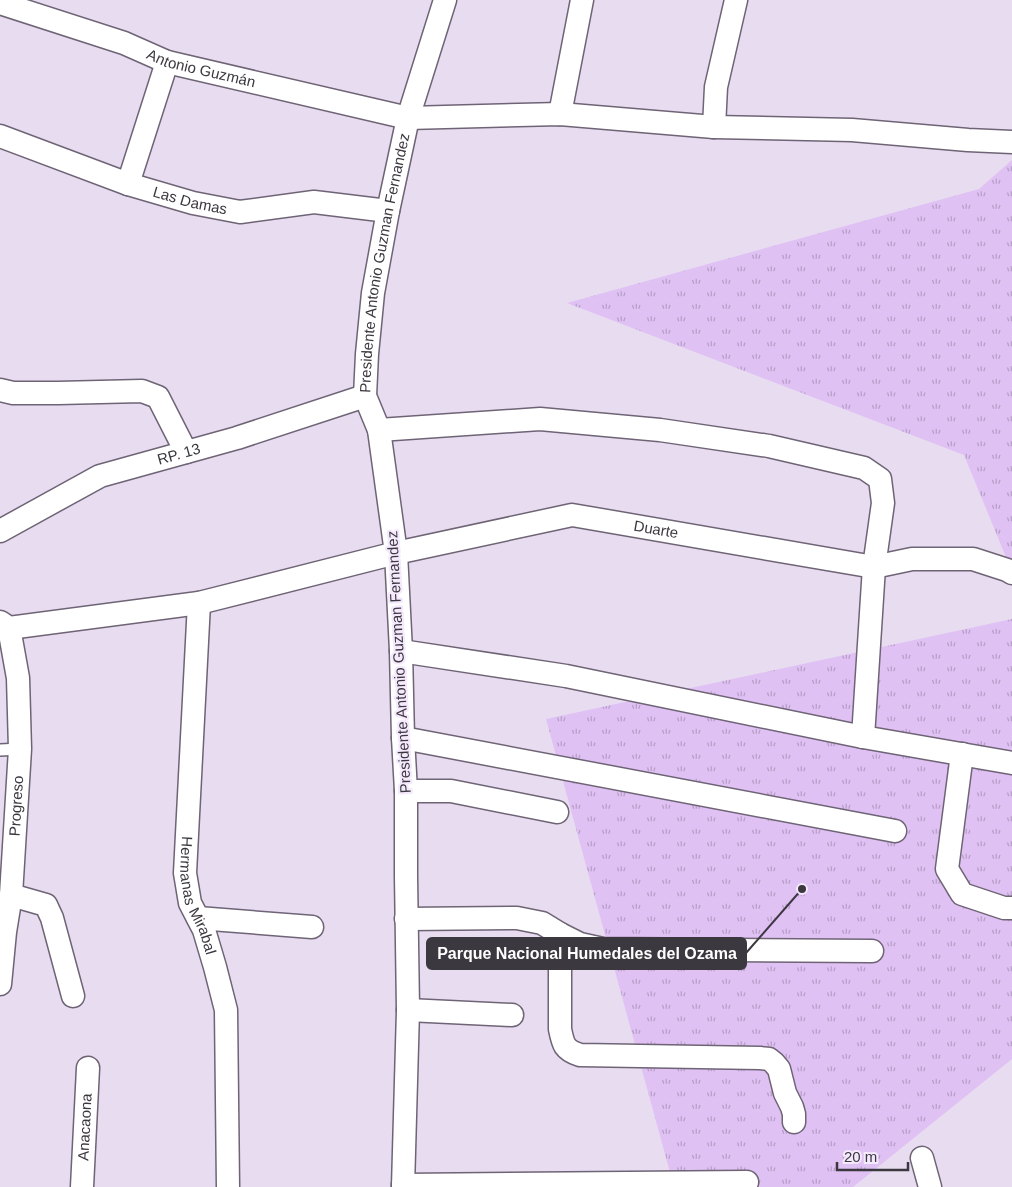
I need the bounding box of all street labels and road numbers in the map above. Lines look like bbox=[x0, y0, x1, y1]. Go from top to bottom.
street label: Antonio Guzmán bbox=[144, 45, 257, 90]
street label: Presidente Antonio Guzman Fernandez bbox=[356, 131, 413, 393]
street label: Las Damas bbox=[151, 183, 229, 217]
street label: RP. 13 bbox=[155, 440, 202, 468]
street label: Duarte bbox=[632, 517, 680, 541]
street label: Presidente Antonio Guzman Fernandez bbox=[383, 530, 414, 794]
street label: Progreso bbox=[6, 775, 26, 837]
street label: Hermanas Mirabal bbox=[177, 836, 220, 956]
street label: Anacaona bbox=[74, 1092, 95, 1161]

